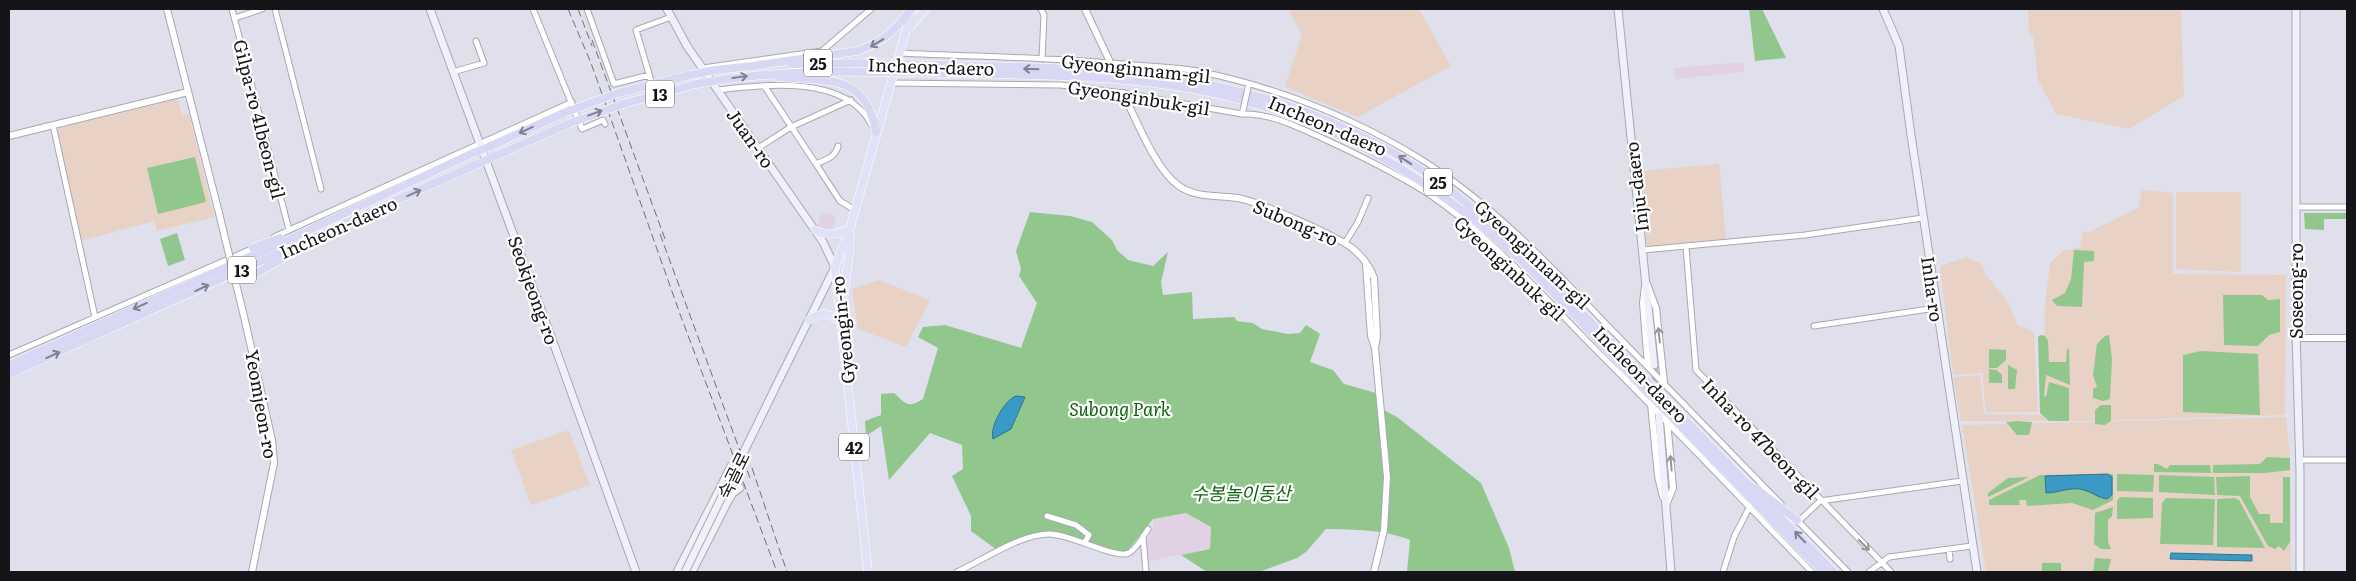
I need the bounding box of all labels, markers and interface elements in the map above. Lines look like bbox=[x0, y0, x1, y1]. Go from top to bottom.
street label: Gilpa-ro 41beon-gil bbox=[227, 36, 293, 202]
one-way arrow bbox=[871, 38, 885, 48]
street label: Gyeonginnam-gil bbox=[1060, 47, 1212, 89]
road number: 25 bbox=[804, 49, 832, 76]
street label: Incheon-daero bbox=[867, 50, 995, 82]
one-way arrow bbox=[1023, 64, 1039, 73]
one-way arrow bbox=[732, 72, 748, 82]
street label: Gyeonginbuk-gil bbox=[1066, 72, 1212, 122]
road number: 13 bbox=[646, 80, 674, 108]
street label: Incheon-daero bbox=[1265, 88, 1391, 162]
street label: Juan-ro bbox=[721, 103, 781, 173]
one-way arrow bbox=[587, 108, 603, 117]
one-way arrow bbox=[519, 126, 534, 136]
street label: Inju-daero bbox=[1617, 140, 1655, 234]
one-way arrow bbox=[1398, 155, 1412, 165]
road number: 25 bbox=[1424, 168, 1452, 196]
one-way arrow bbox=[406, 187, 421, 197]
street label: Incheon-daero bbox=[275, 189, 401, 265]
street label: Subong-ro bbox=[1249, 192, 1343, 252]
street label: Gyeonginnam-gil bbox=[1469, 193, 1597, 315]
street label: Gyeonginbuk-gil bbox=[1448, 209, 1572, 327]
street label: Seokjeong-ro bbox=[502, 232, 566, 348]
street label: Soseong-ro bbox=[2282, 243, 2309, 339]
street label: Inha-ro bbox=[1915, 254, 1951, 324]
road number: 13 bbox=[228, 256, 256, 284]
street label: Gyeongin-ro bbox=[823, 275, 861, 385]
one-way arrow bbox=[194, 283, 209, 293]
one-way arrow bbox=[133, 302, 148, 312]
street label: Incheon-daero bbox=[1587, 319, 1695, 429]
one-way arrow bbox=[1654, 327, 1664, 343]
street label: Yeomjeon-ro bbox=[239, 347, 285, 461]
one-way arrow bbox=[45, 349, 60, 359]
street label: Inha-ro 47beon-gil bbox=[1696, 371, 1826, 505]
park label: Subong Park bbox=[1069, 395, 1171, 422]
road number: 42 bbox=[839, 434, 869, 461]
street label: 숙골로 bbox=[710, 447, 756, 503]
one-way arrow bbox=[1666, 456, 1675, 472]
park label: 수봉놀이동산 bbox=[1191, 479, 1293, 506]
one-way arrow bbox=[1794, 531, 1806, 544]
one-way arrow bbox=[1858, 539, 1870, 551]

